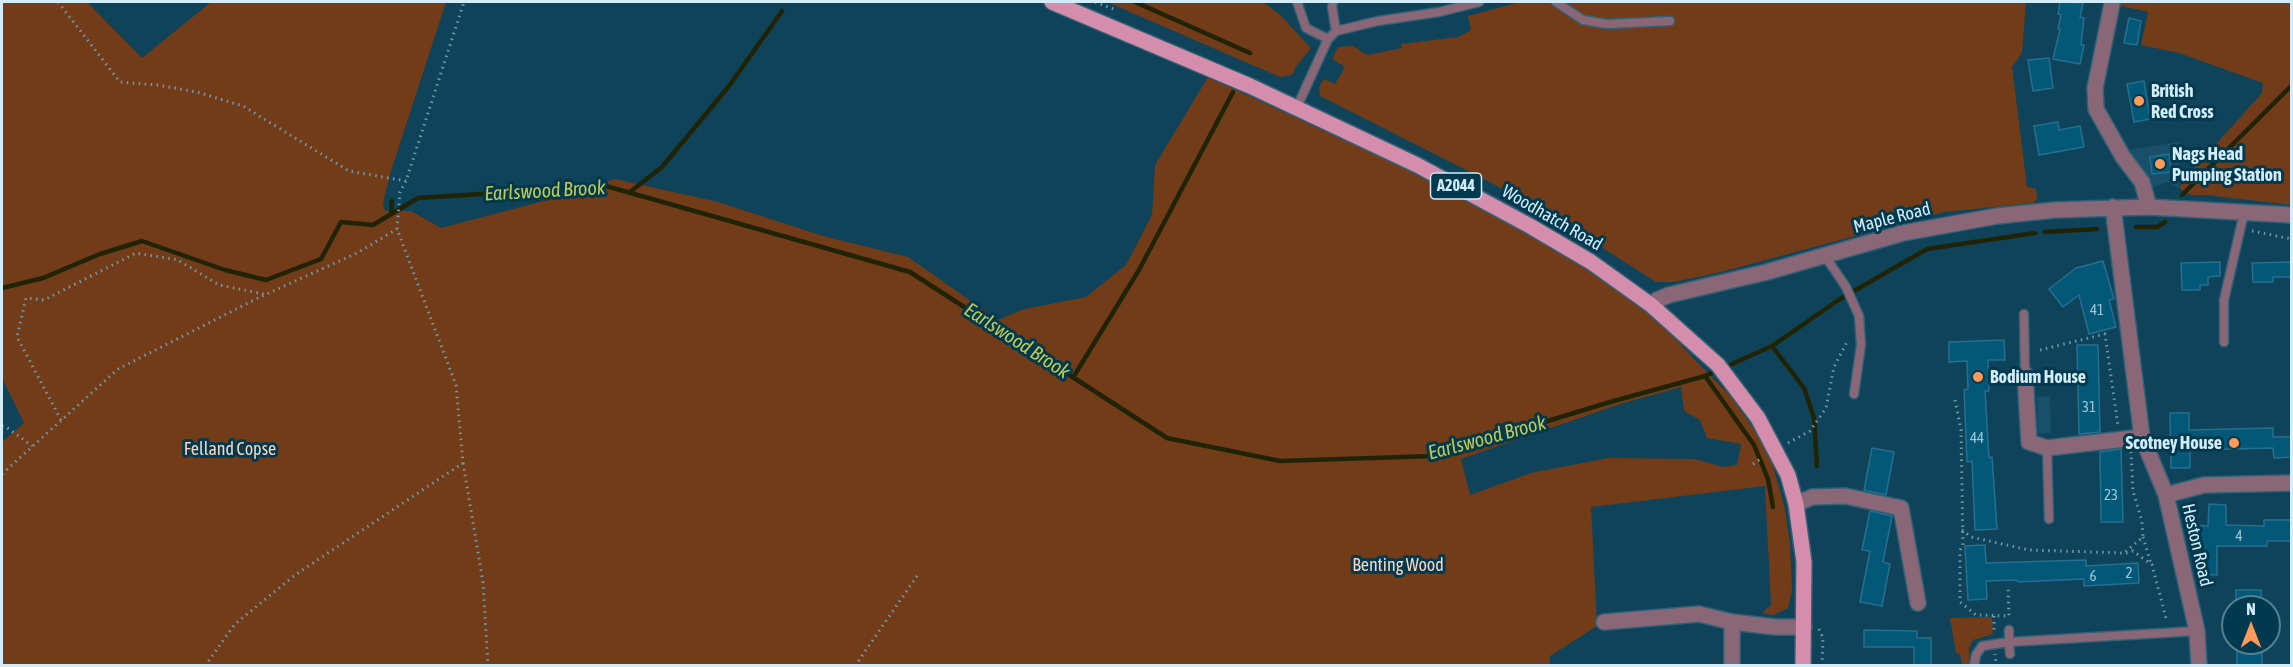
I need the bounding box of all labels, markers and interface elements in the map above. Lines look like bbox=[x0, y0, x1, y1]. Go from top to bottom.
place label: British Red Cross bbox=[2151, 80, 2214, 122]
marker: British Red Cross bbox=[2132, 94, 2146, 108]
place label: Nags Head Pumping Station bbox=[2172, 143, 2282, 186]
marker: Nags Head Pumping Station bbox=[2153, 157, 2167, 171]
road number: A2044 bbox=[1430, 173, 1482, 199]
water label: Earlswood Brook bbox=[484, 176, 606, 206]
street label: Woodhatch Road bbox=[1498, 181, 1606, 255]
street label: Maple Road bbox=[1851, 198, 1933, 238]
water label: Earlswood Brook bbox=[960, 298, 1074, 384]
house number: 41 bbox=[2090, 301, 2104, 319]
place label: Bodium House bbox=[1990, 366, 2086, 388]
marker: Bodium House bbox=[1971, 370, 1985, 384]
house number: 31 bbox=[2082, 398, 2096, 416]
water label: Earlswood Brook bbox=[1425, 411, 1549, 465]
house number: 44 bbox=[1970, 429, 1984, 447]
place label: Scotney House bbox=[2125, 432, 2222, 454]
marker: Scotney House bbox=[2227, 436, 2241, 450]
park label: Felland Copse bbox=[184, 438, 276, 460]
house number: 23 bbox=[2104, 486, 2118, 504]
street label: Heston Road bbox=[2177, 502, 2217, 588]
house number: 4 bbox=[2235, 527, 2243, 545]
park label: Benting Wood bbox=[1352, 554, 1444, 576]
house number: 2 bbox=[2125, 564, 2133, 582]
house number: 6 bbox=[2089, 567, 2097, 585]
north arrow bbox=[2221, 595, 2281, 655]
text: N bbox=[2246, 600, 2256, 618]

